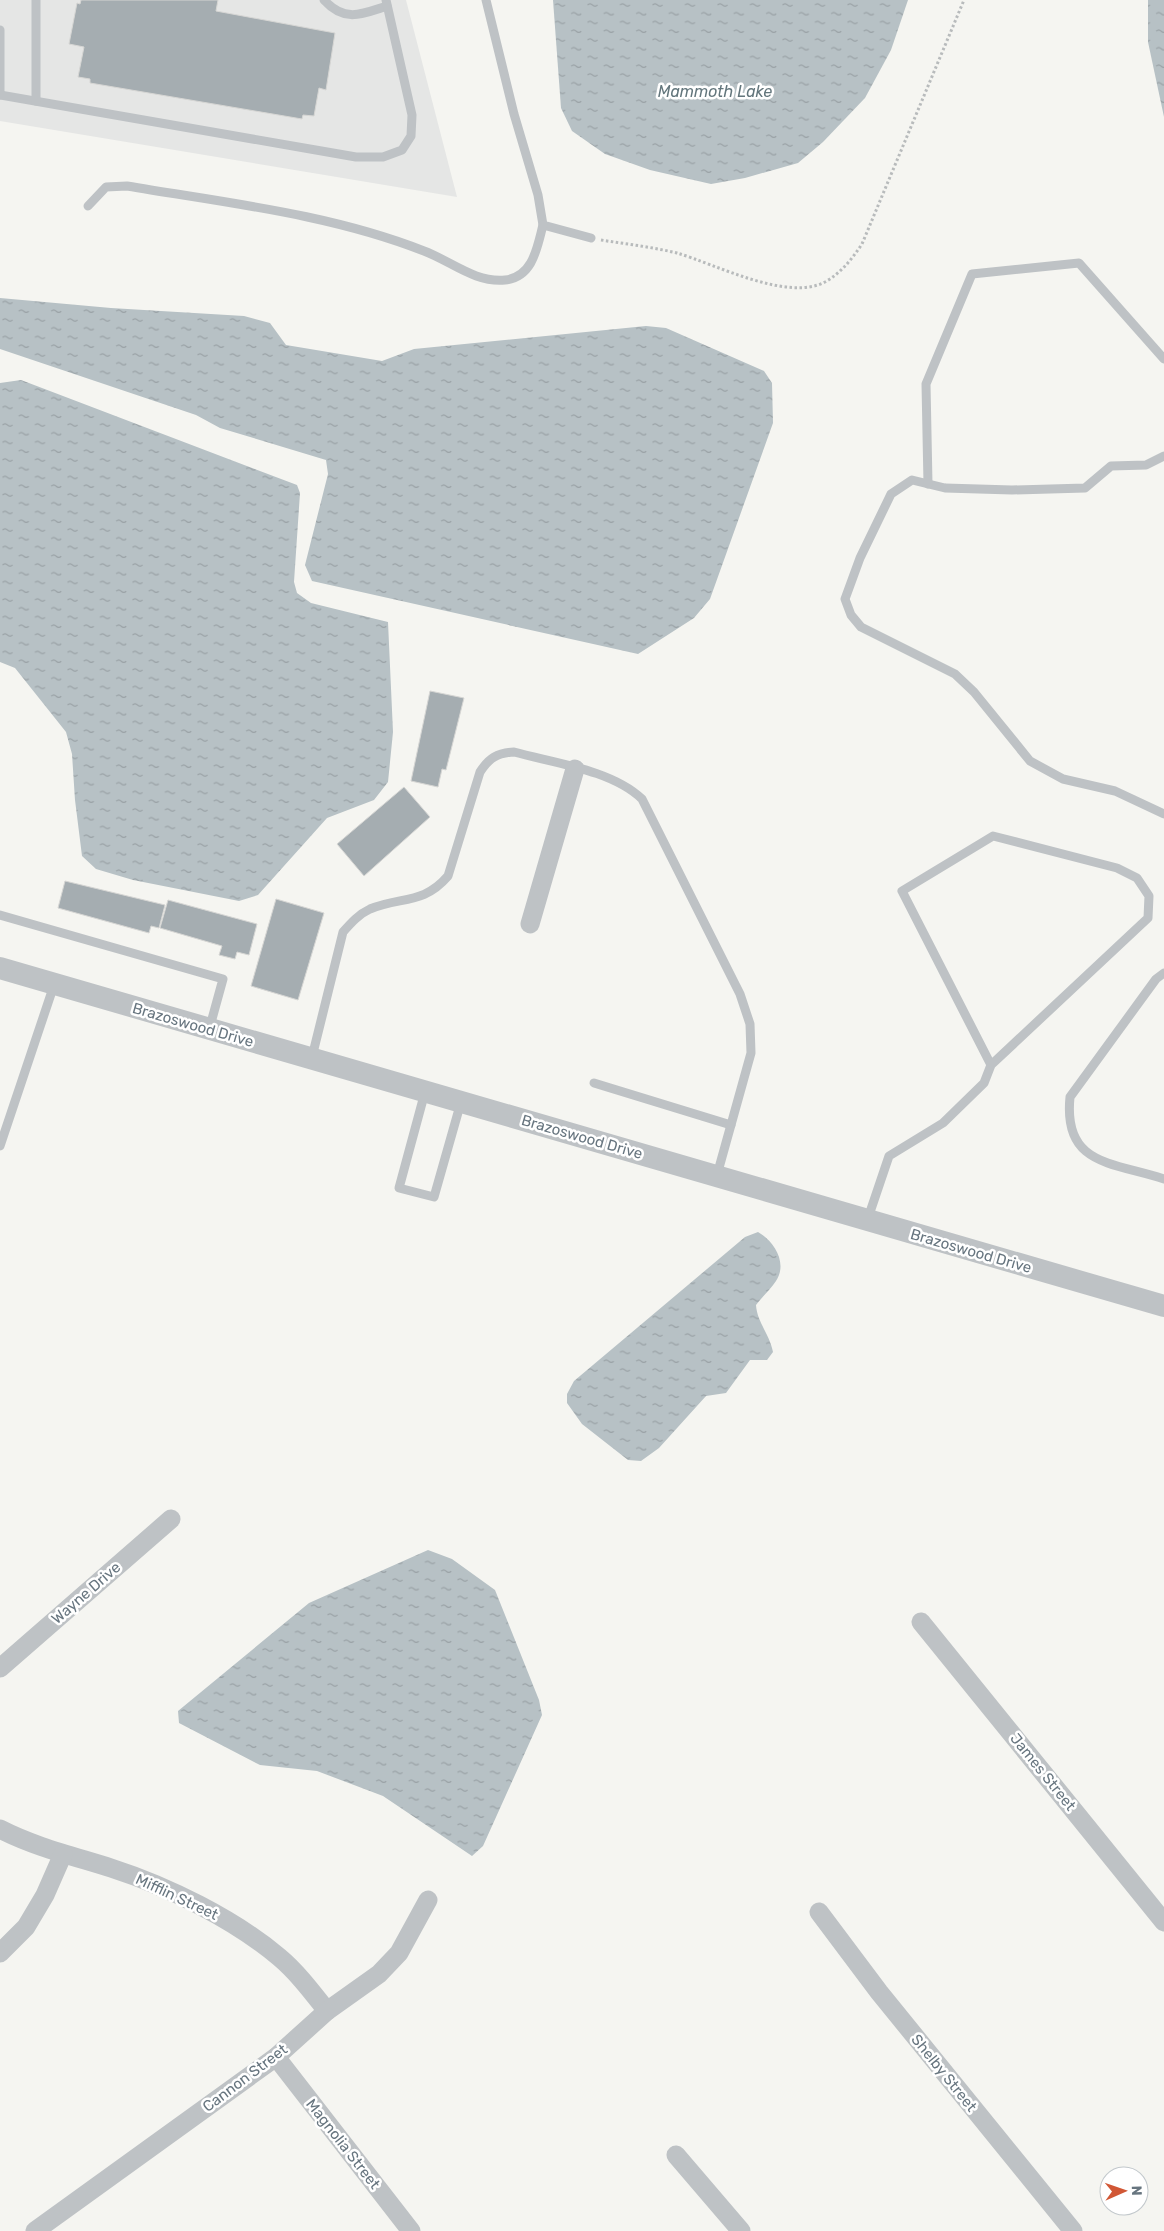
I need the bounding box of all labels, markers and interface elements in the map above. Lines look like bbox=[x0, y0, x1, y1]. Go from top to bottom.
water label: Mammoth Lake bbox=[658, 82, 772, 101]
street label: Brazoswood Drive bbox=[130, 999, 256, 1051]
street label: Brazoswood Drive bbox=[519, 1111, 645, 1163]
street label: Brazoswood Drive bbox=[908, 1225, 1034, 1277]
street label: Wayne Drive bbox=[48, 1558, 124, 1628]
street label: James Street bbox=[1006, 1730, 1080, 1814]
street label: Mifflin Street bbox=[133, 1870, 221, 1924]
street label: Shelby Street bbox=[907, 2031, 981, 2115]
street label: Cannon Street bbox=[199, 2040, 291, 2116]
street label: Magnolia Street bbox=[302, 2095, 384, 2193]
north arrow bbox=[1099, 2166, 1149, 2216]
text: N bbox=[1128, 2185, 1145, 2196]

